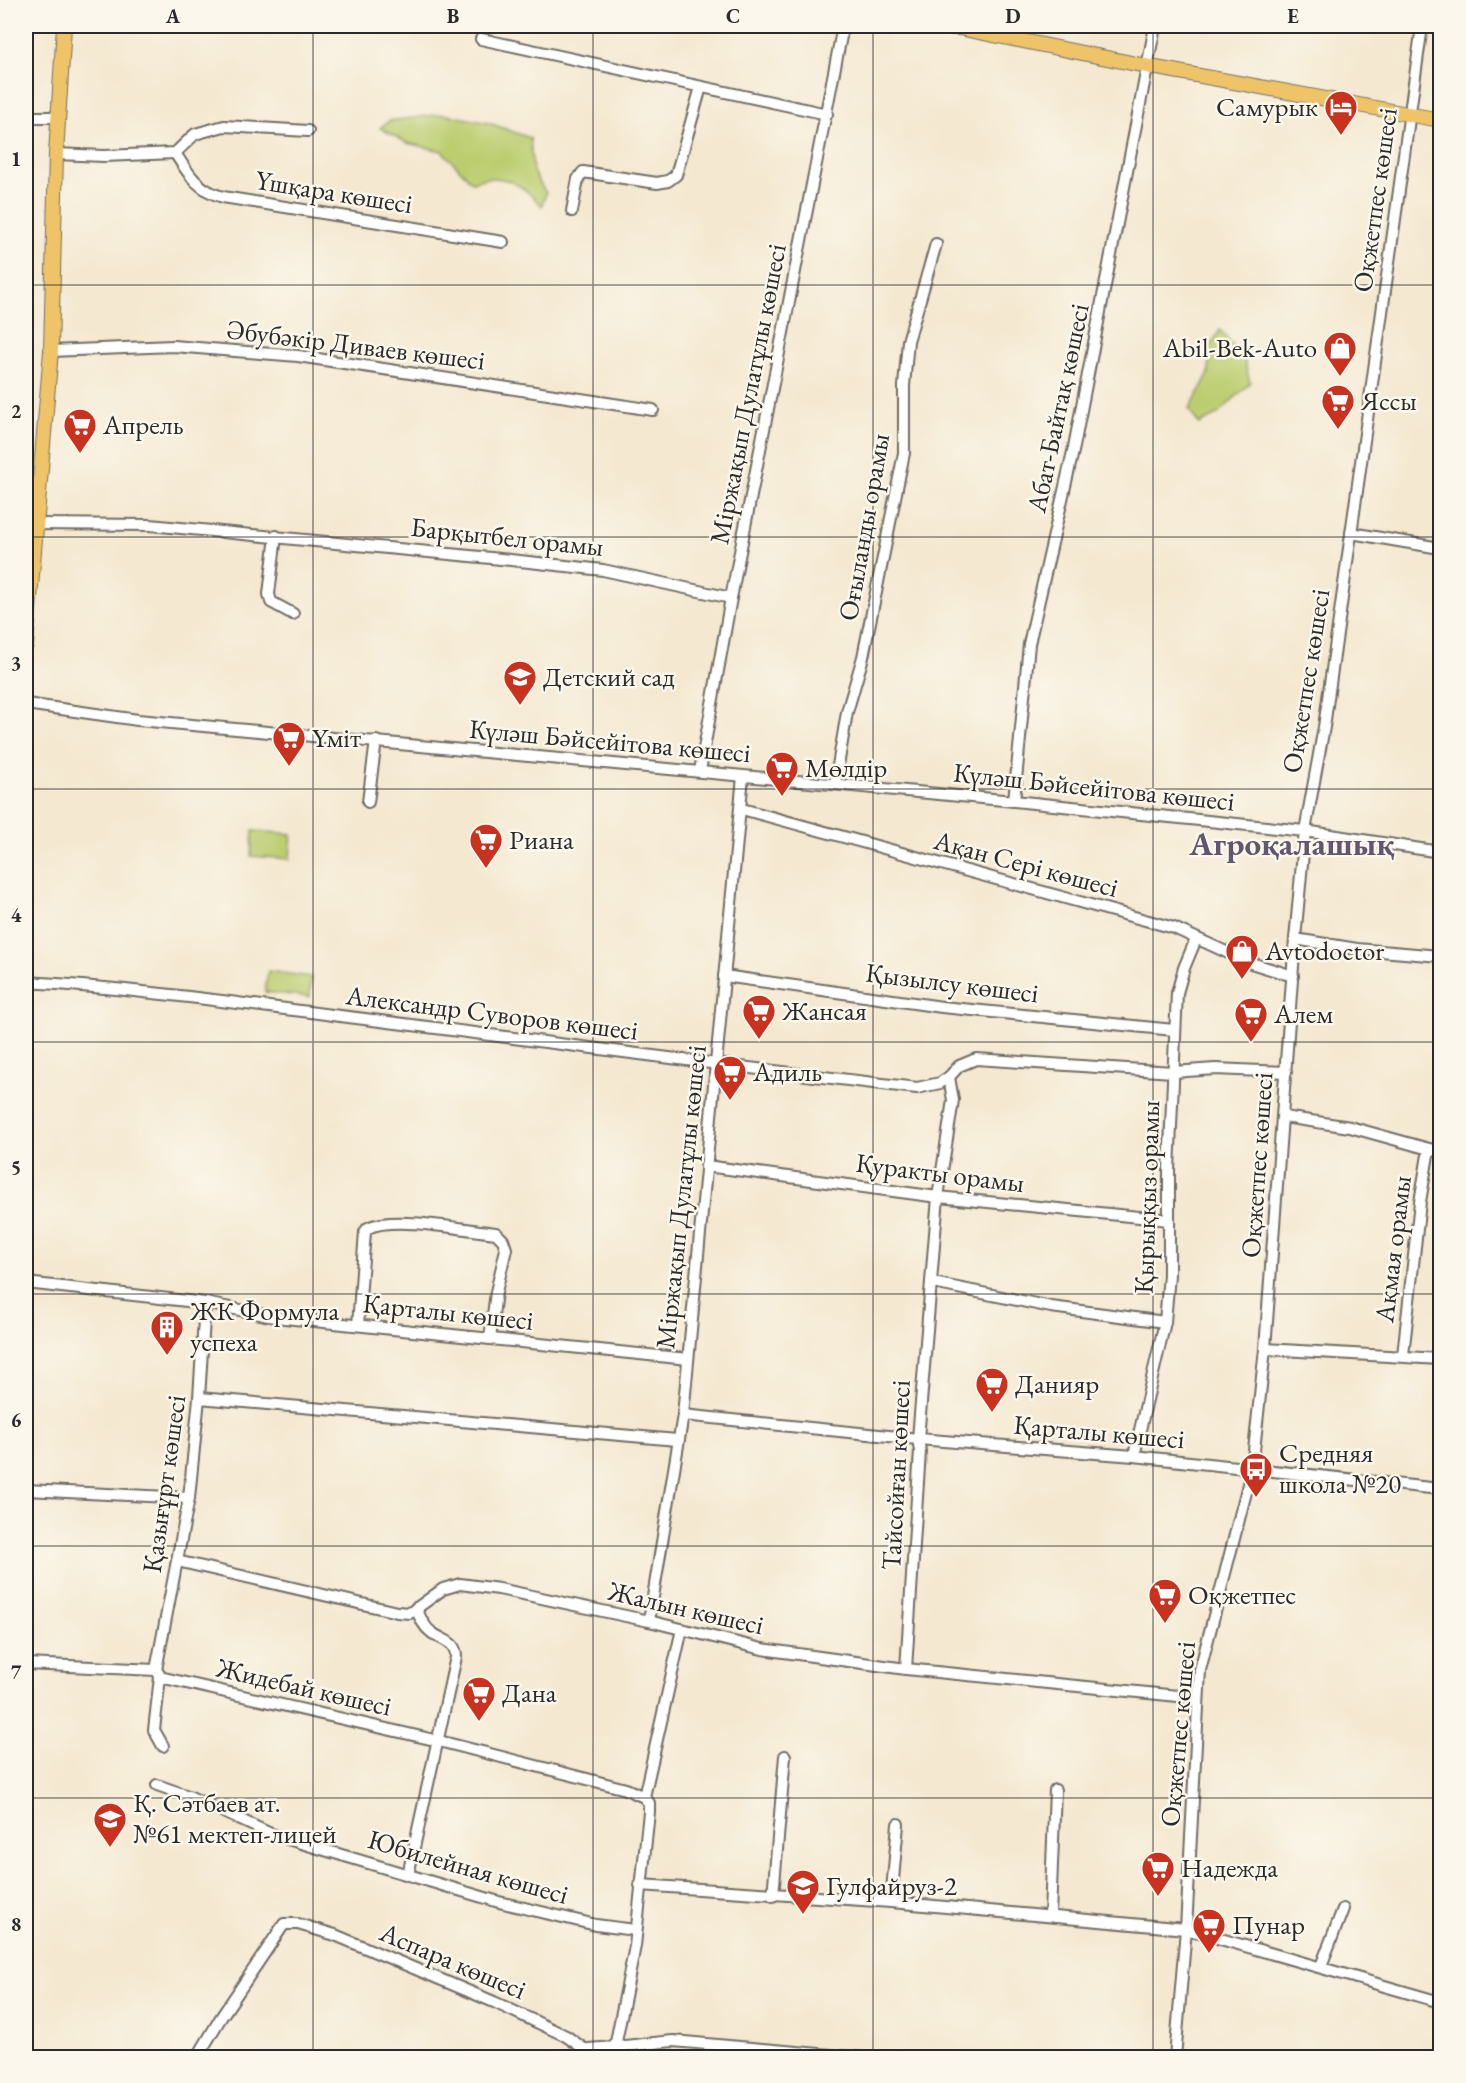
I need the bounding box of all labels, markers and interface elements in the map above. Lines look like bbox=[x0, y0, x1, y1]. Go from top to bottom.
text: A bbox=[165, 3, 181, 29]
text: B bbox=[447, 3, 459, 29]
text: C bbox=[726, 3, 740, 29]
text: D bbox=[1005, 3, 1021, 29]
text: E bbox=[1287, 3, 1299, 29]
place label: Самурык bbox=[1216, 89, 1318, 124]
hotel icon: Самурык bbox=[1323, 89, 1359, 136]
street label: Оқжетпес көшесі bbox=[1344, 105, 1405, 294]
text: 1 bbox=[11, 146, 21, 172]
street label: Үшқара көшесі bbox=[253, 162, 415, 221]
street label: Міржақып Дулатұлы көшесі bbox=[701, 240, 794, 547]
street label: Абат-Байтақ көшесі bbox=[1018, 300, 1097, 517]
street label: Әбубәкір Диваев көшесі bbox=[225, 311, 487, 378]
place label: Abil-Bek-Auto bbox=[1162, 330, 1317, 365]
shop icon: Abil-Bek-Auto bbox=[1322, 330, 1358, 377]
supermarket icon: Яссы bbox=[1320, 383, 1356, 430]
place label: Яссы bbox=[1360, 383, 1417, 418]
text: 2 bbox=[11, 398, 22, 424]
supermarket icon: Апрель bbox=[62, 407, 98, 454]
place label: Апрель bbox=[102, 407, 184, 442]
street label: Оғыланды орамы bbox=[830, 430, 897, 623]
street label: Барқытбел орамы bbox=[409, 509, 605, 564]
street label: Оқжетпес көшесі bbox=[1274, 586, 1337, 776]
text: 3 bbox=[11, 650, 21, 676]
school or university icon: Детский сад bbox=[502, 659, 538, 706]
place label: Детский сад bbox=[543, 659, 675, 694]
street label: Күләш Бәйсейітова көшесі bbox=[468, 711, 753, 770]
supermarket icon: Үміт bbox=[271, 720, 307, 767]
place label: Үміт bbox=[312, 720, 361, 755]
supermarket icon: Мөлдiр bbox=[764, 750, 800, 797]
place label: Мөлдiр bbox=[805, 750, 887, 785]
street label: Күләш Бәйсейітова көшесі bbox=[952, 754, 1237, 819]
supermarket icon: Риана bbox=[468, 822, 504, 869]
place label: Риана bbox=[509, 822, 574, 857]
street label: Ақан Сері көшесі bbox=[929, 822, 1123, 905]
district label: Агроқалашық bbox=[1188, 822, 1395, 865]
text: 4 bbox=[11, 902, 22, 928]
shop icon: Avtodoctor bbox=[1224, 933, 1260, 980]
place label: Avtodoctor bbox=[1264, 933, 1384, 968]
street label: Қызылсу көшесі bbox=[864, 955, 1041, 1011]
street label: Александр Суворов көшесі bbox=[343, 977, 640, 1048]
supermarket icon: Жансая bbox=[741, 993, 777, 1040]
place label: Жансая bbox=[781, 993, 867, 1028]
supermarket icon: Алем bbox=[1233, 996, 1269, 1043]
place label: Алем bbox=[1273, 996, 1333, 1031]
street label: Міржақып Дулатұлы көшесі bbox=[647, 1043, 714, 1351]
supermarket icon: Адиль bbox=[712, 1054, 748, 1101]
place label: Адиль bbox=[752, 1054, 822, 1089]
street label: Оқжетпес көшесі bbox=[1233, 1071, 1280, 1259]
street label: Қырыққыз орамы bbox=[1126, 1099, 1167, 1294]
street label: Қуракты орамы bbox=[854, 1145, 1026, 1200]
text: 5 bbox=[11, 1154, 21, 1180]
street label: Ақмая орамы bbox=[1366, 1174, 1419, 1325]
street label: Қарталы көшесі bbox=[361, 1285, 536, 1338]
place label: ЖК Формула успеха bbox=[189, 1293, 339, 1359]
building icon: ЖК Формула успеха bbox=[149, 1309, 185, 1356]
supermarket icon: Данияр bbox=[974, 1366, 1010, 1413]
place label: Данияр bbox=[1015, 1366, 1099, 1401]
street label: Тайсойған көшесі bbox=[873, 1379, 918, 1571]
street label: Қазығұрт көшесі bbox=[134, 1392, 193, 1575]
text: 6 bbox=[11, 1407, 22, 1433]
street label: Қарталы көшесі bbox=[1012, 1407, 1186, 1456]
place label: Средняя школа №20 bbox=[1279, 1435, 1401, 1501]
bus stop icon: Средняя школа №20 bbox=[1238, 1451, 1274, 1498]
street label: Жалын көшесі bbox=[604, 1572, 768, 1642]
supermarket icon: Оқжетпес bbox=[1147, 1577, 1183, 1624]
place label: Оқжетпес bbox=[1188, 1577, 1296, 1612]
street label: Оқжетпес көшесі bbox=[1152, 1639, 1203, 1828]
street label: Жидебай көшесі bbox=[212, 1649, 395, 1724]
text: 7 bbox=[11, 1659, 22, 1685]
supermarket icon: Дана bbox=[461, 1675, 497, 1722]
place label: Дана bbox=[502, 1675, 557, 1710]
place label: Қ. Сәтбаев ат. №61 мектеп-лицей bbox=[133, 1785, 337, 1851]
school or university icon: Қ. Сәтбаев ат. №61 мектеп-лицей bbox=[92, 1801, 128, 1848]
street label: Юбилейная көшесі bbox=[364, 1821, 573, 1912]
supermarket icon: Надежда bbox=[1140, 1850, 1176, 1897]
place label: Надежда bbox=[1181, 1850, 1278, 1885]
school or university icon: Гулфайруз-2 bbox=[785, 1868, 821, 1915]
place label: Гулфайруз-2 bbox=[826, 1868, 957, 1903]
supermarket icon: Пунар bbox=[1191, 1907, 1227, 1954]
place label: Пунар bbox=[1232, 1907, 1305, 1942]
text: 8 bbox=[11, 1911, 21, 1937]
street label: Аспара көшесі bbox=[374, 1914, 532, 2007]

